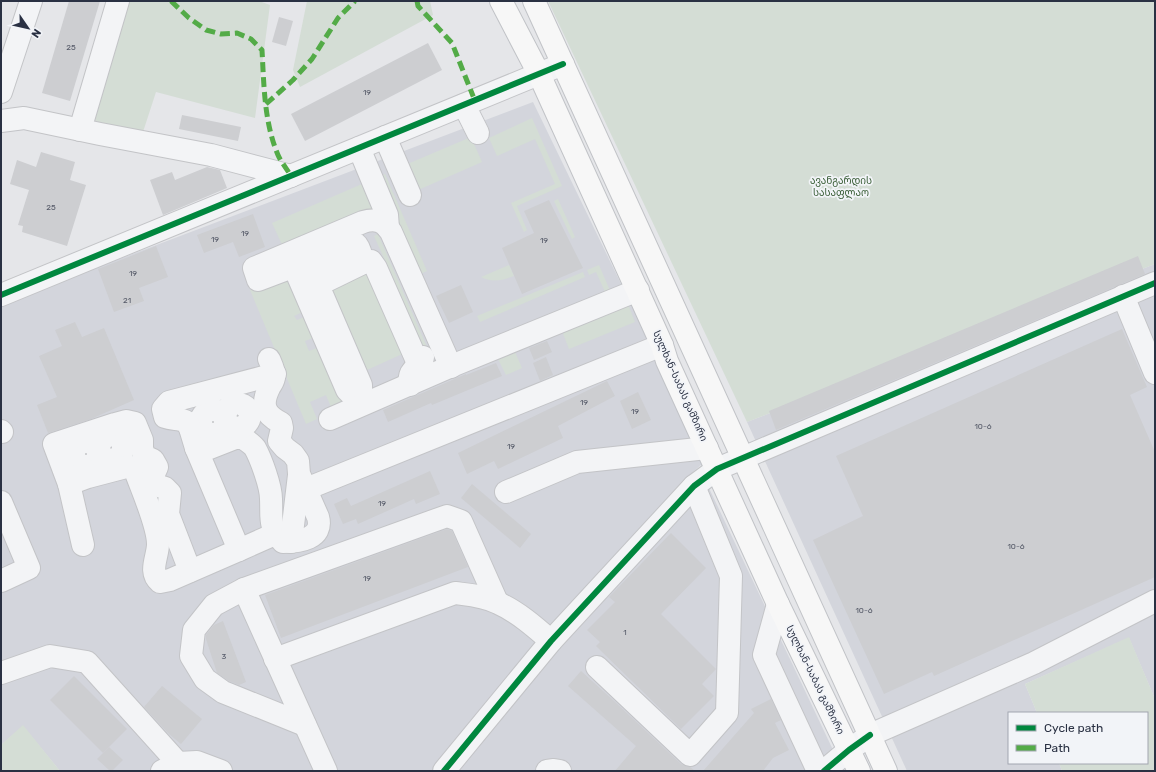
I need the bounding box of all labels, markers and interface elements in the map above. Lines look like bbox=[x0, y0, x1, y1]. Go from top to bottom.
north arrow bbox=[8, 8, 48, 48]
text: N bbox=[28, 26, 43, 40]
house number: 25 bbox=[66, 43, 76, 52]
house number: 19 bbox=[363, 88, 371, 97]
park label: ავანგარდის სასაფლაო bbox=[810, 175, 872, 199]
house number: 25 bbox=[46, 203, 56, 212]
house number: 19 bbox=[241, 229, 249, 238]
house number: 19 bbox=[211, 235, 219, 244]
house number: 19 bbox=[540, 236, 548, 245]
house number: 19 bbox=[129, 269, 137, 278]
house number: 21 bbox=[123, 296, 131, 305]
street label: სულხან-საბას გამზირი bbox=[650, 329, 710, 443]
house number: 19 bbox=[580, 398, 588, 407]
house number: 19 bbox=[631, 407, 639, 416]
house number: 10-6 bbox=[974, 422, 992, 431]
house number: 19 bbox=[507, 442, 515, 451]
house number: 19 bbox=[378, 499, 386, 508]
house number: 10-6 bbox=[1007, 542, 1025, 551]
house number: 19 bbox=[363, 574, 371, 583]
house number: 10-6 bbox=[855, 606, 873, 615]
street label: სულხან-საბას გამზირი bbox=[783, 624, 847, 737]
house number: 1 bbox=[623, 628, 627, 637]
house number: 3 bbox=[222, 652, 227, 661]
legend bbox=[1008, 712, 1148, 764]
text: Cycle path bbox=[1044, 721, 1103, 735]
text: Path bbox=[1044, 741, 1070, 755]

